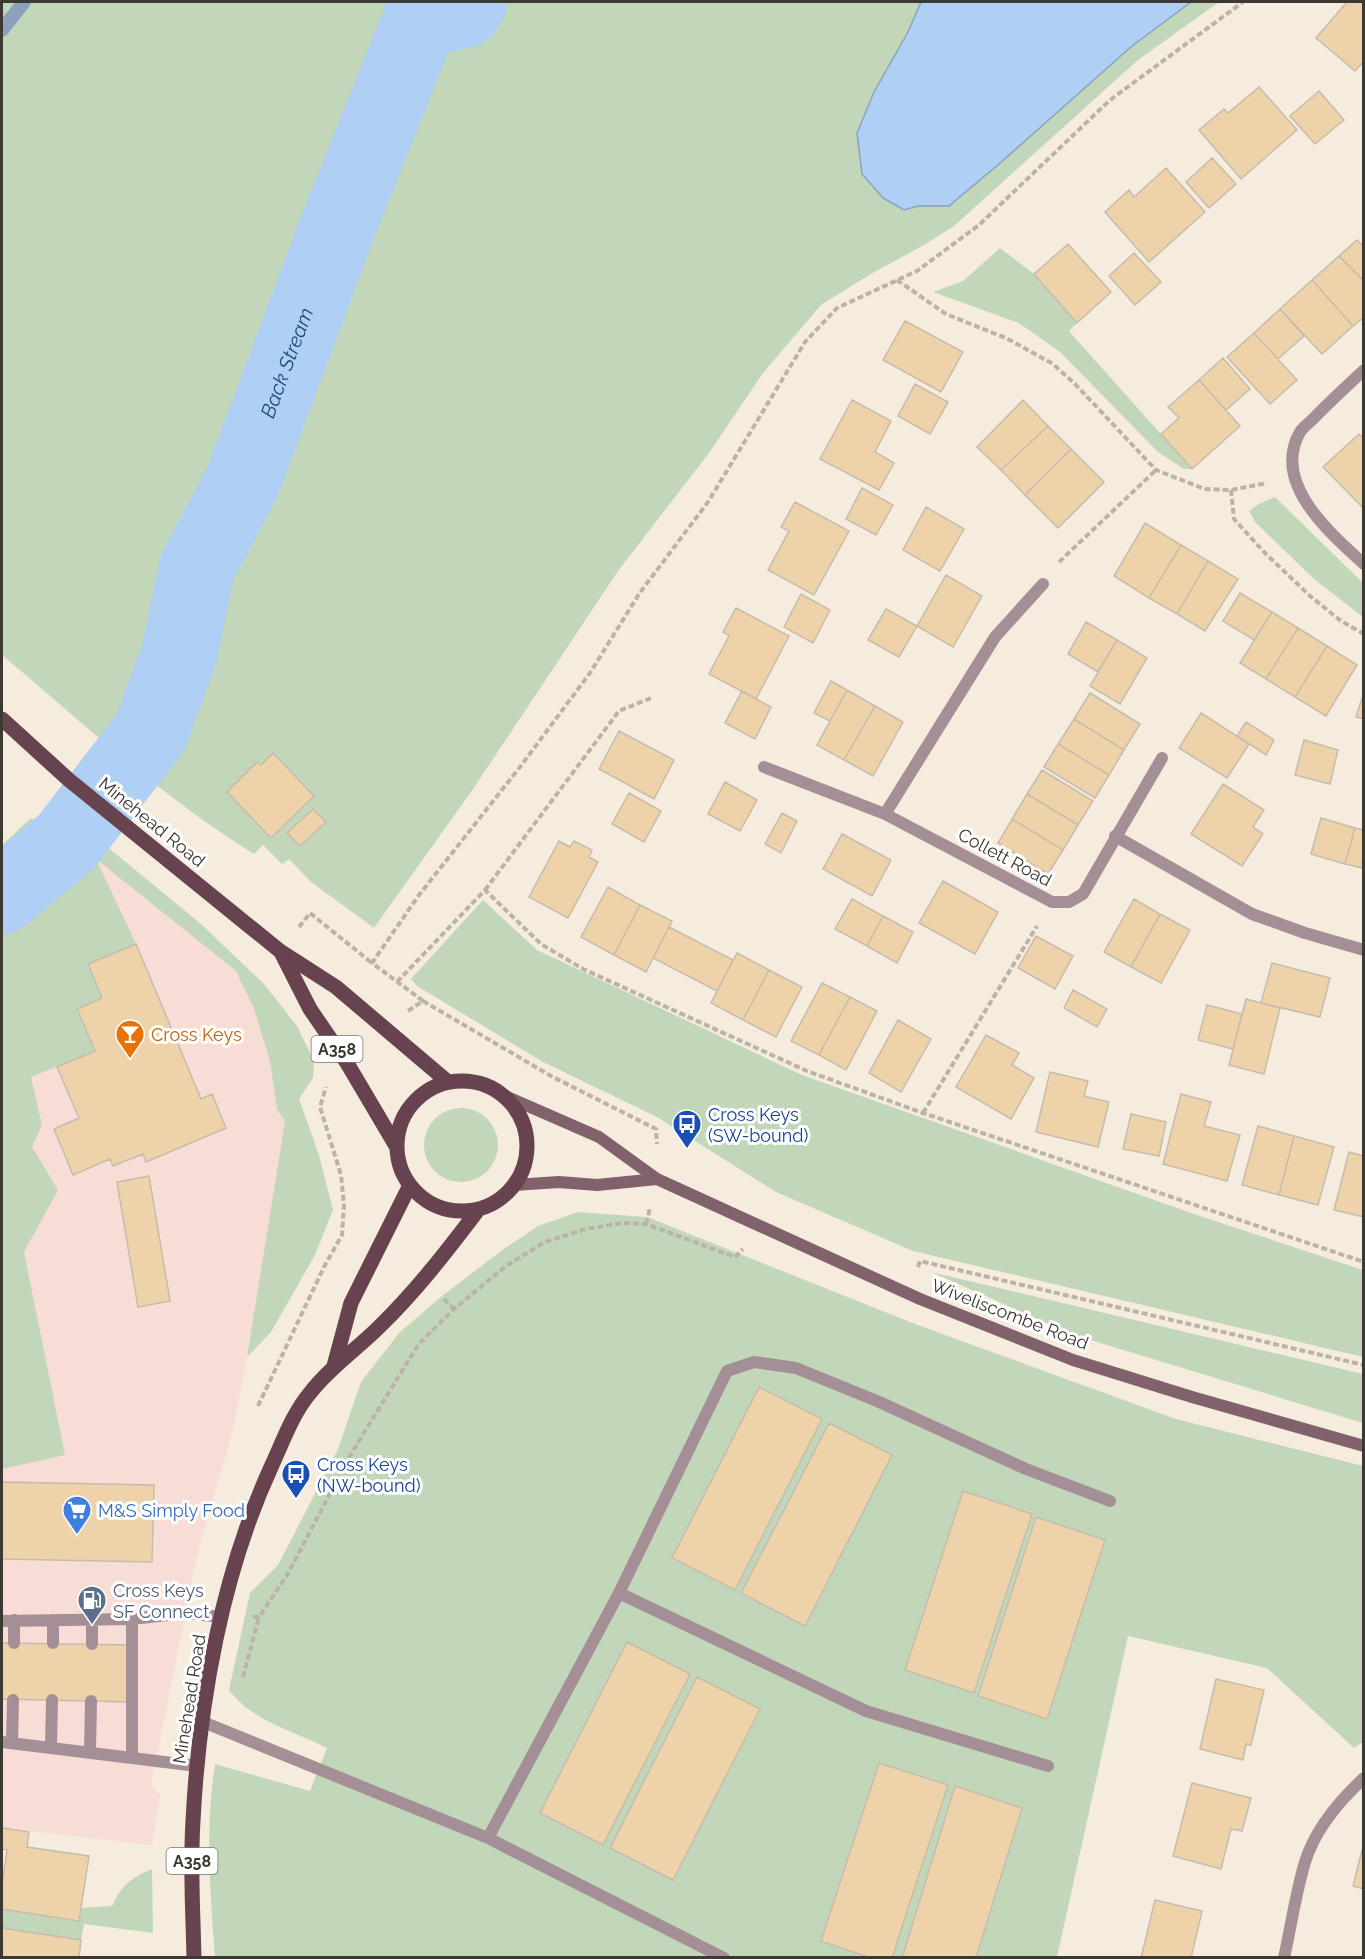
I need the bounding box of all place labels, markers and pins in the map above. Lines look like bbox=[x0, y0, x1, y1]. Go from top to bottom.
bar icon: Cross Keys bbox=[114, 1018, 146, 1060]
place label: Cross Keys bbox=[151, 1024, 242, 1045]
place label: Cross Keys (SW-bound) bbox=[708, 1104, 808, 1146]
bus stop icon: Cross Keys (SW-bound) bbox=[671, 1108, 703, 1150]
place label: Cross Keys (NW-bound) bbox=[317, 1454, 421, 1496]
bus stop icon: Cross Keys (NW-bound) bbox=[280, 1458, 312, 1500]
supermarket icon: M&S Simply Food bbox=[61, 1494, 93, 1536]
place label: M&S Simply Food bbox=[98, 1500, 245, 1521]
place label: Cross Keys SF Connect bbox=[113, 1580, 209, 1622]
fuel station icon: Cross Keys SF Connect bbox=[76, 1584, 108, 1626]

